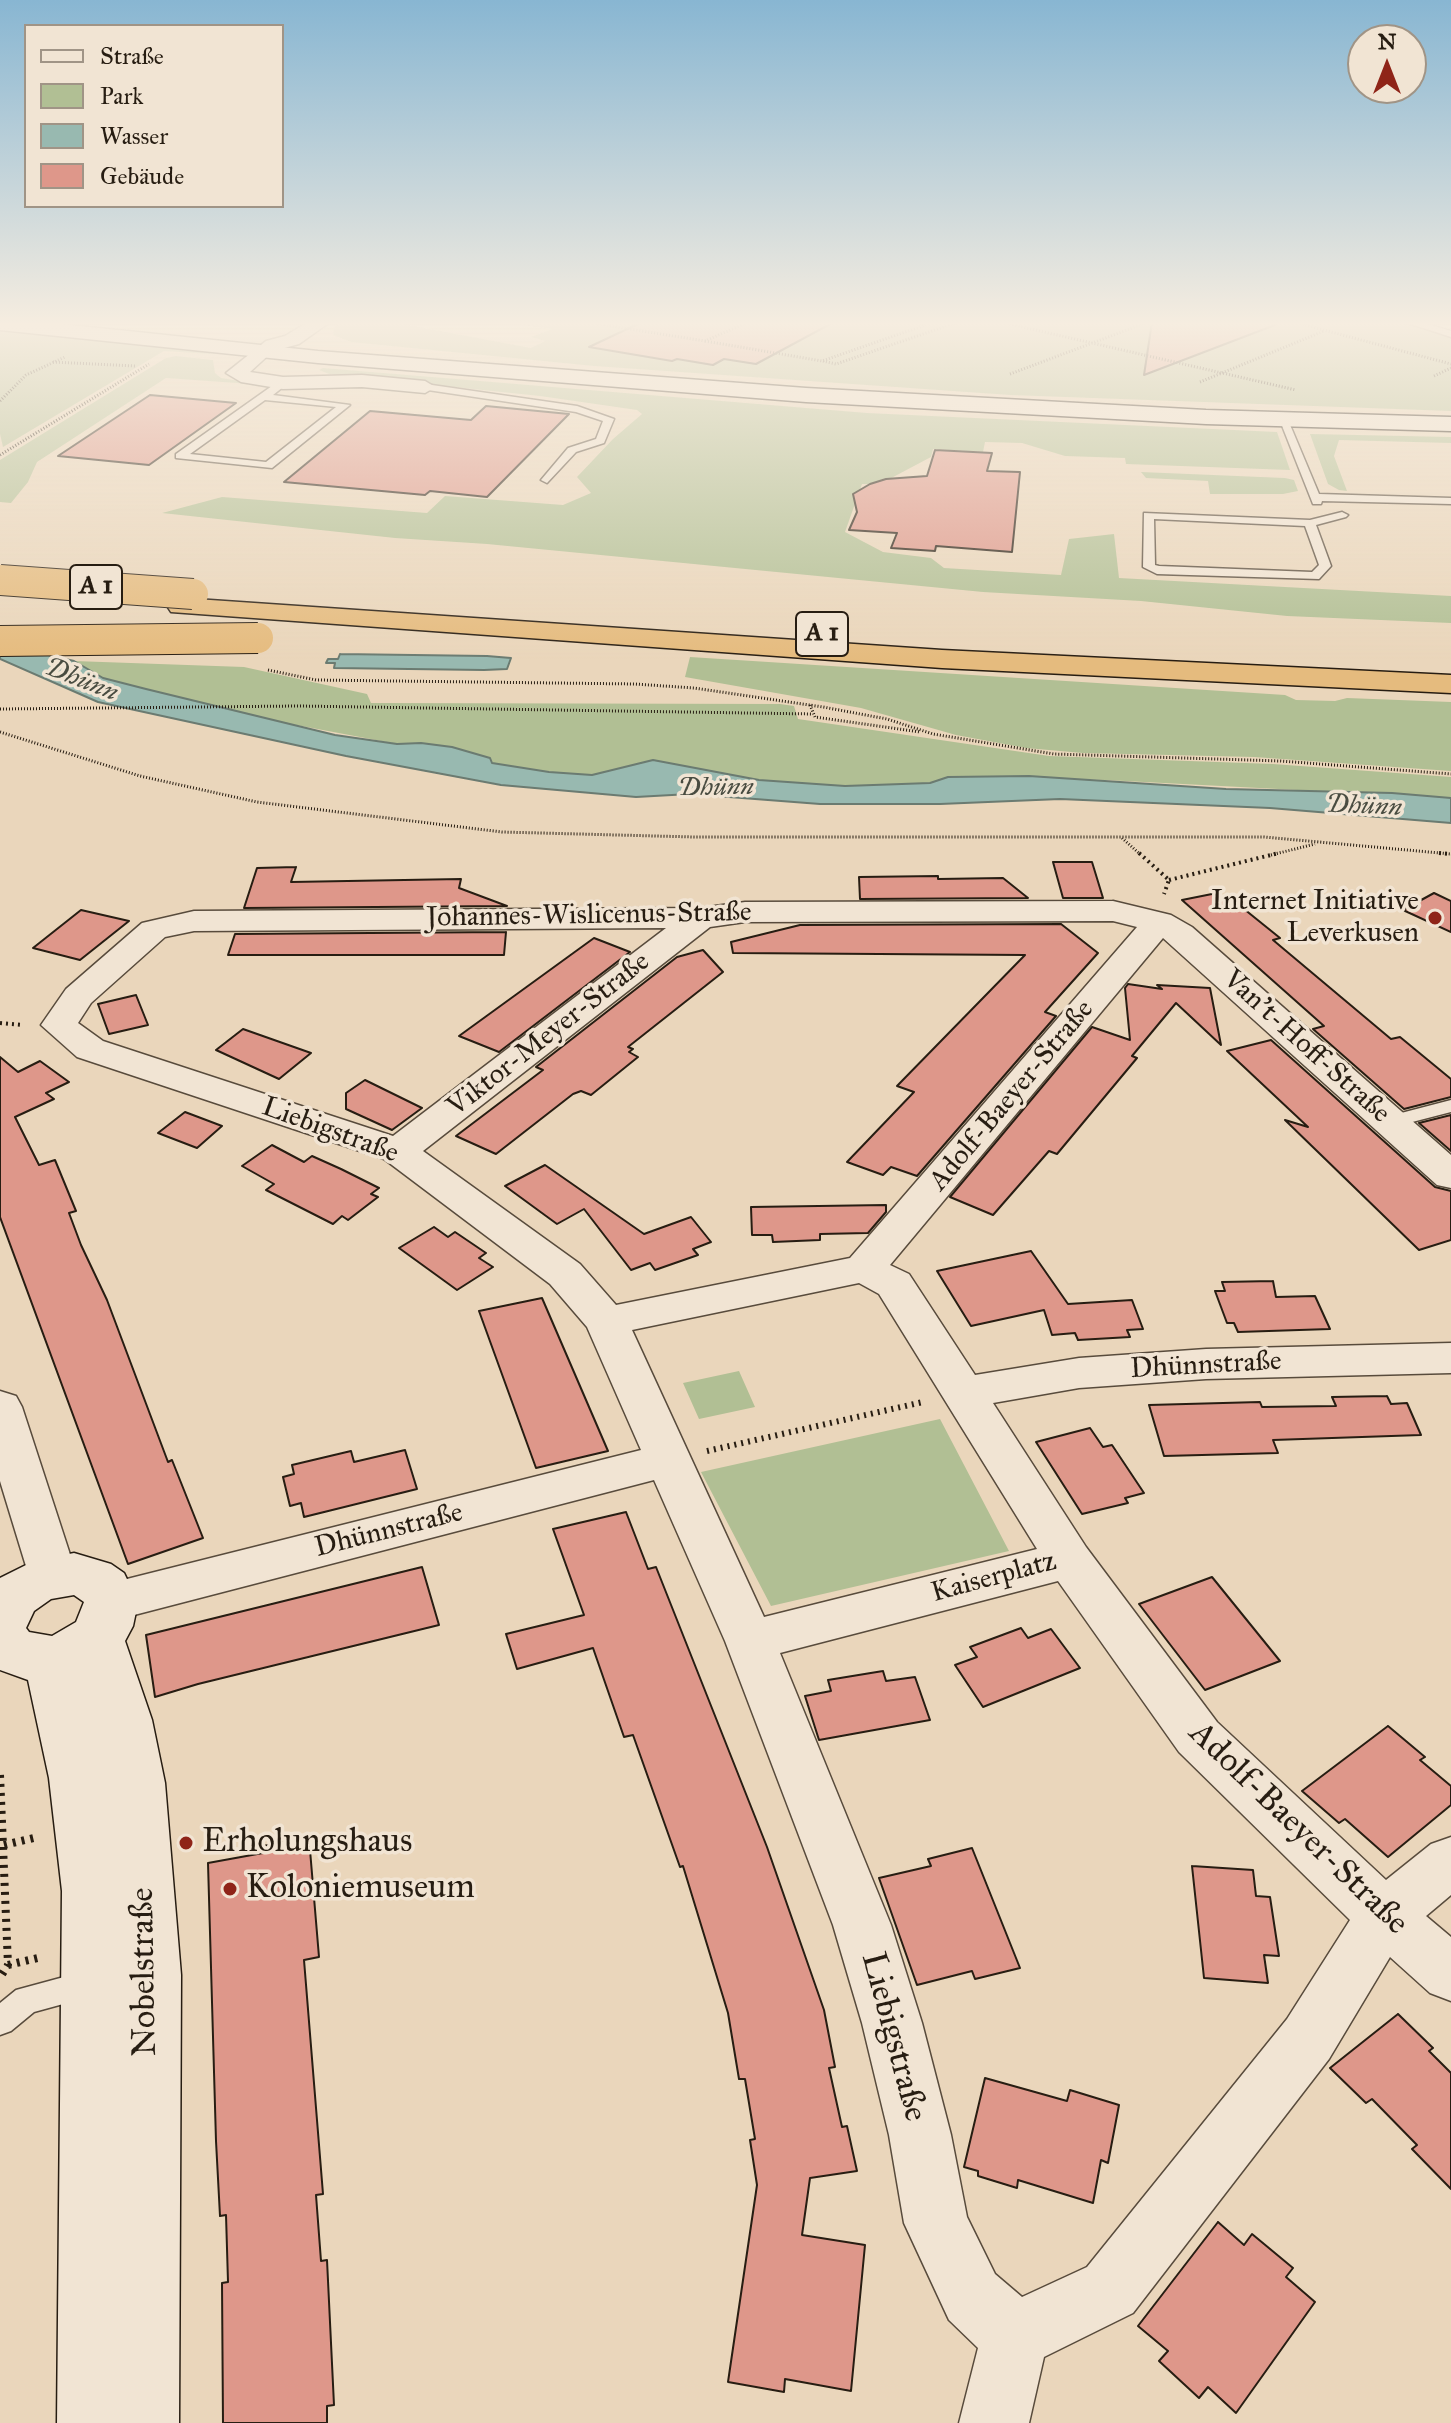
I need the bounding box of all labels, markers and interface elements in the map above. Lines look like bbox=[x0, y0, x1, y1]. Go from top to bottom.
legend bbox=[24, 24, 284, 208]
north arrow bbox=[1347, 24, 1427, 104]
text: N bbox=[1378, 28, 1396, 55]
text: Straße bbox=[100, 41, 164, 71]
text: Park bbox=[100, 81, 143, 111]
text: Wasser bbox=[100, 121, 168, 151]
text: Gebäude bbox=[100, 161, 184, 191]
road number: A 1 bbox=[70, 565, 122, 609]
road number: A 1 bbox=[796, 612, 848, 656]
water label: Dhünn bbox=[40, 652, 122, 710]
water label: Dhünn bbox=[678, 773, 754, 805]
water label: Dhünn bbox=[1325, 789, 1403, 825]
place label: Internet Initiative Leverkusen bbox=[1211, 885, 1419, 951]
street label: Johannes-Wislicenus-Straße bbox=[426, 896, 752, 936]
marker: Internet Initiative Leverkusen bbox=[1426, 909, 1444, 927]
street label: Viktor-Meyer-Straße bbox=[441, 946, 657, 1124]
street label: Van't-Hoff-Straße bbox=[1215, 963, 1397, 1131]
street label: Adolf-Baeyer-Straße bbox=[923, 994, 1101, 1198]
street label: Liebigstraße bbox=[257, 1091, 403, 1171]
street label: Dhünnstraße bbox=[1130, 1345, 1282, 1387]
street label: Dhünnstraße bbox=[312, 1496, 466, 1566]
street label: Kaiserplatz bbox=[928, 1545, 1060, 1611]
street label: Adolf-Baeyer-Straße bbox=[1180, 1714, 1416, 1944]
place label: Erholungshaus bbox=[202, 1823, 412, 1863]
marker: Erholungshaus bbox=[177, 1834, 195, 1852]
place label: Koloniemuseum bbox=[246, 1869, 475, 1909]
marker: Koloniemuseum bbox=[221, 1880, 239, 1898]
street label: Nobelstraße bbox=[123, 1887, 167, 2057]
street label: Liebigstraße bbox=[851, 1948, 935, 2126]

